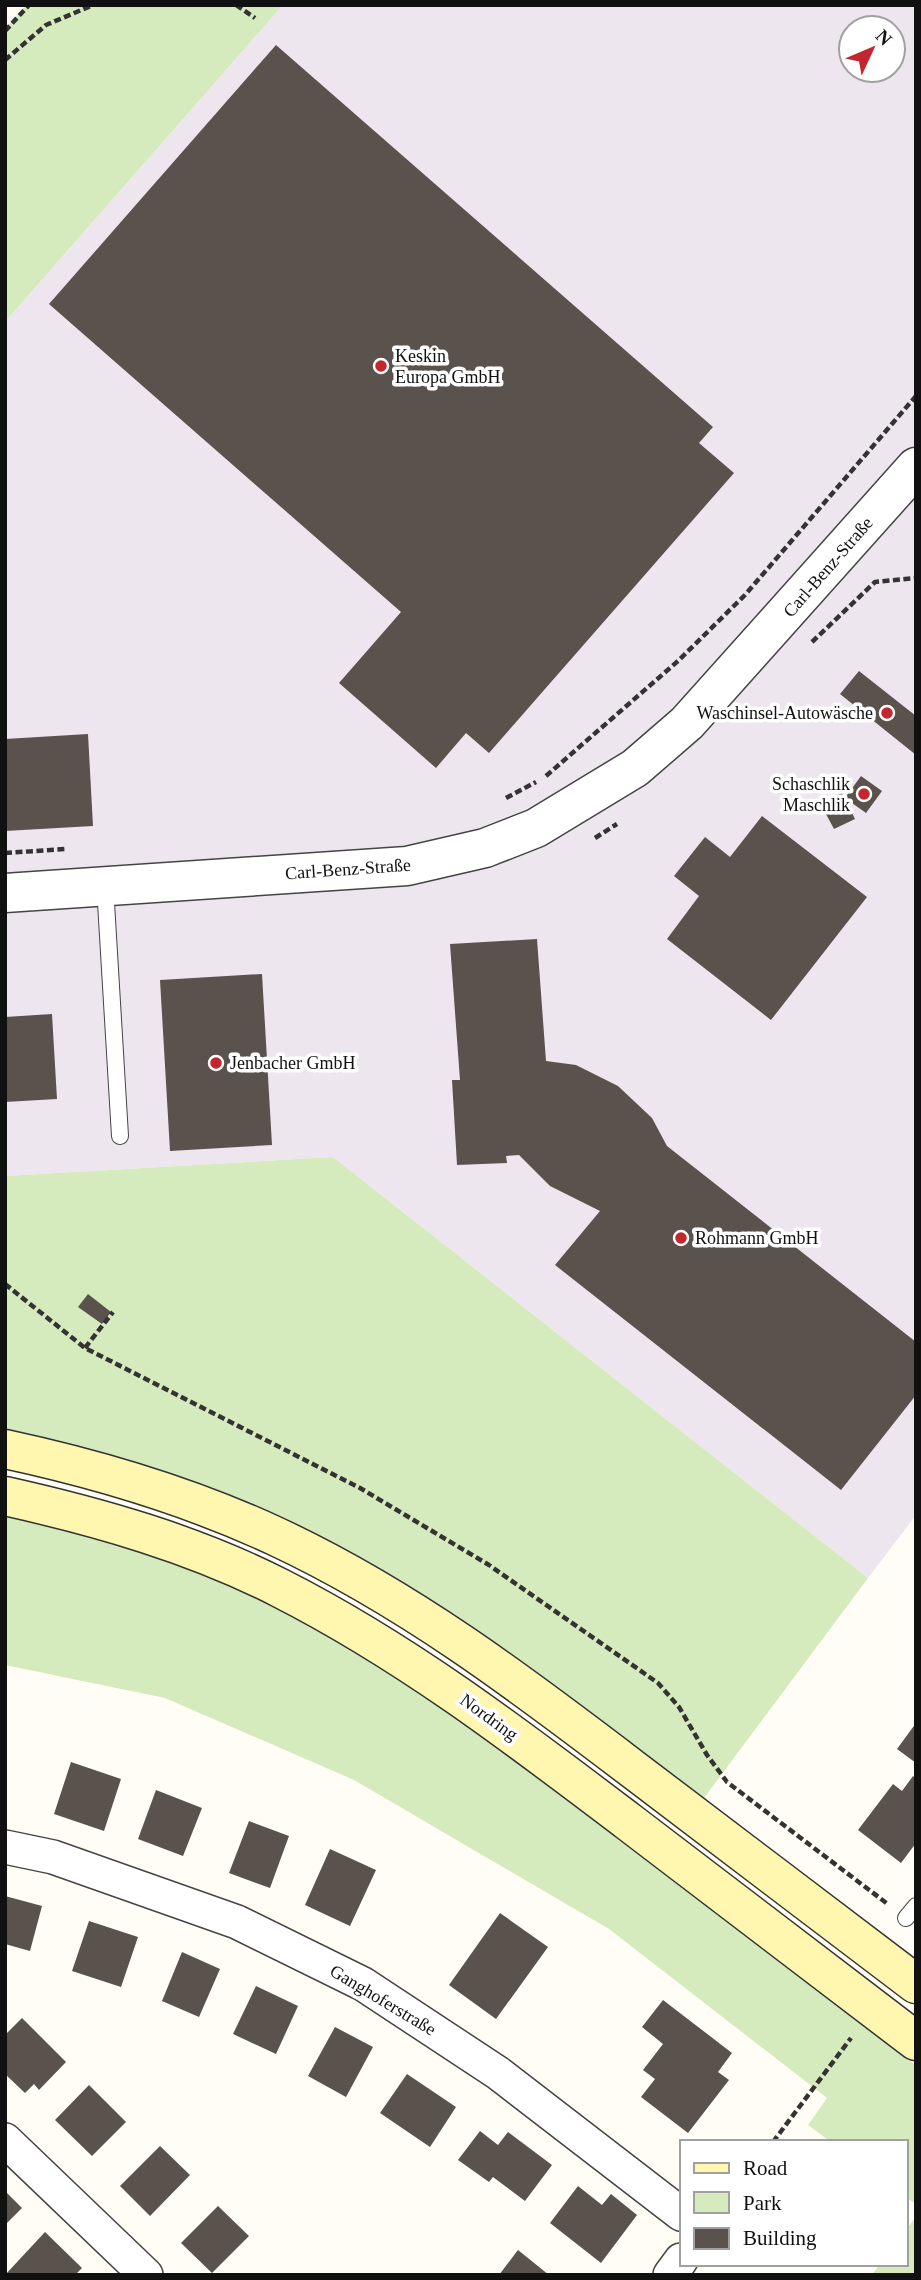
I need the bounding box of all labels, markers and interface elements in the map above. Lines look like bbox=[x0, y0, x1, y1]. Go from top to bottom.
north arrow bbox=[837, 14, 907, 84]
text: N bbox=[872, 25, 896, 50]
place label: Keskin Europa GmbH bbox=[395, 346, 500, 387]
marker: Keskin Europa GmbH bbox=[373, 358, 389, 374]
street label: Carl-Benz-Straße bbox=[779, 513, 877, 621]
place label: Waschinsel-Autowäsche bbox=[697, 703, 873, 723]
marker: Waschinsel-Autowäsche bbox=[879, 705, 895, 721]
place label: Schaschlik Maschlik bbox=[772, 774, 850, 815]
marker: Schaschlik Maschlik bbox=[856, 786, 872, 802]
street label: Carl-Benz-Straße bbox=[284, 855, 412, 883]
place label: Jenbacher GmbH bbox=[230, 1053, 355, 1073]
marker: Jenbacher GmbH bbox=[208, 1055, 224, 1071]
place label: Rohmann GmbH bbox=[695, 1228, 819, 1248]
marker: Rohmann GmbH bbox=[673, 1230, 689, 1246]
street label: Nordring bbox=[456, 1690, 522, 1744]
street label: Ganghoferstraße bbox=[326, 1961, 440, 2039]
legend bbox=[680, 2140, 907, 2266]
text: Road bbox=[743, 2156, 788, 2180]
text: Park bbox=[743, 2191, 782, 2215]
text: Building bbox=[743, 2226, 817, 2250]

